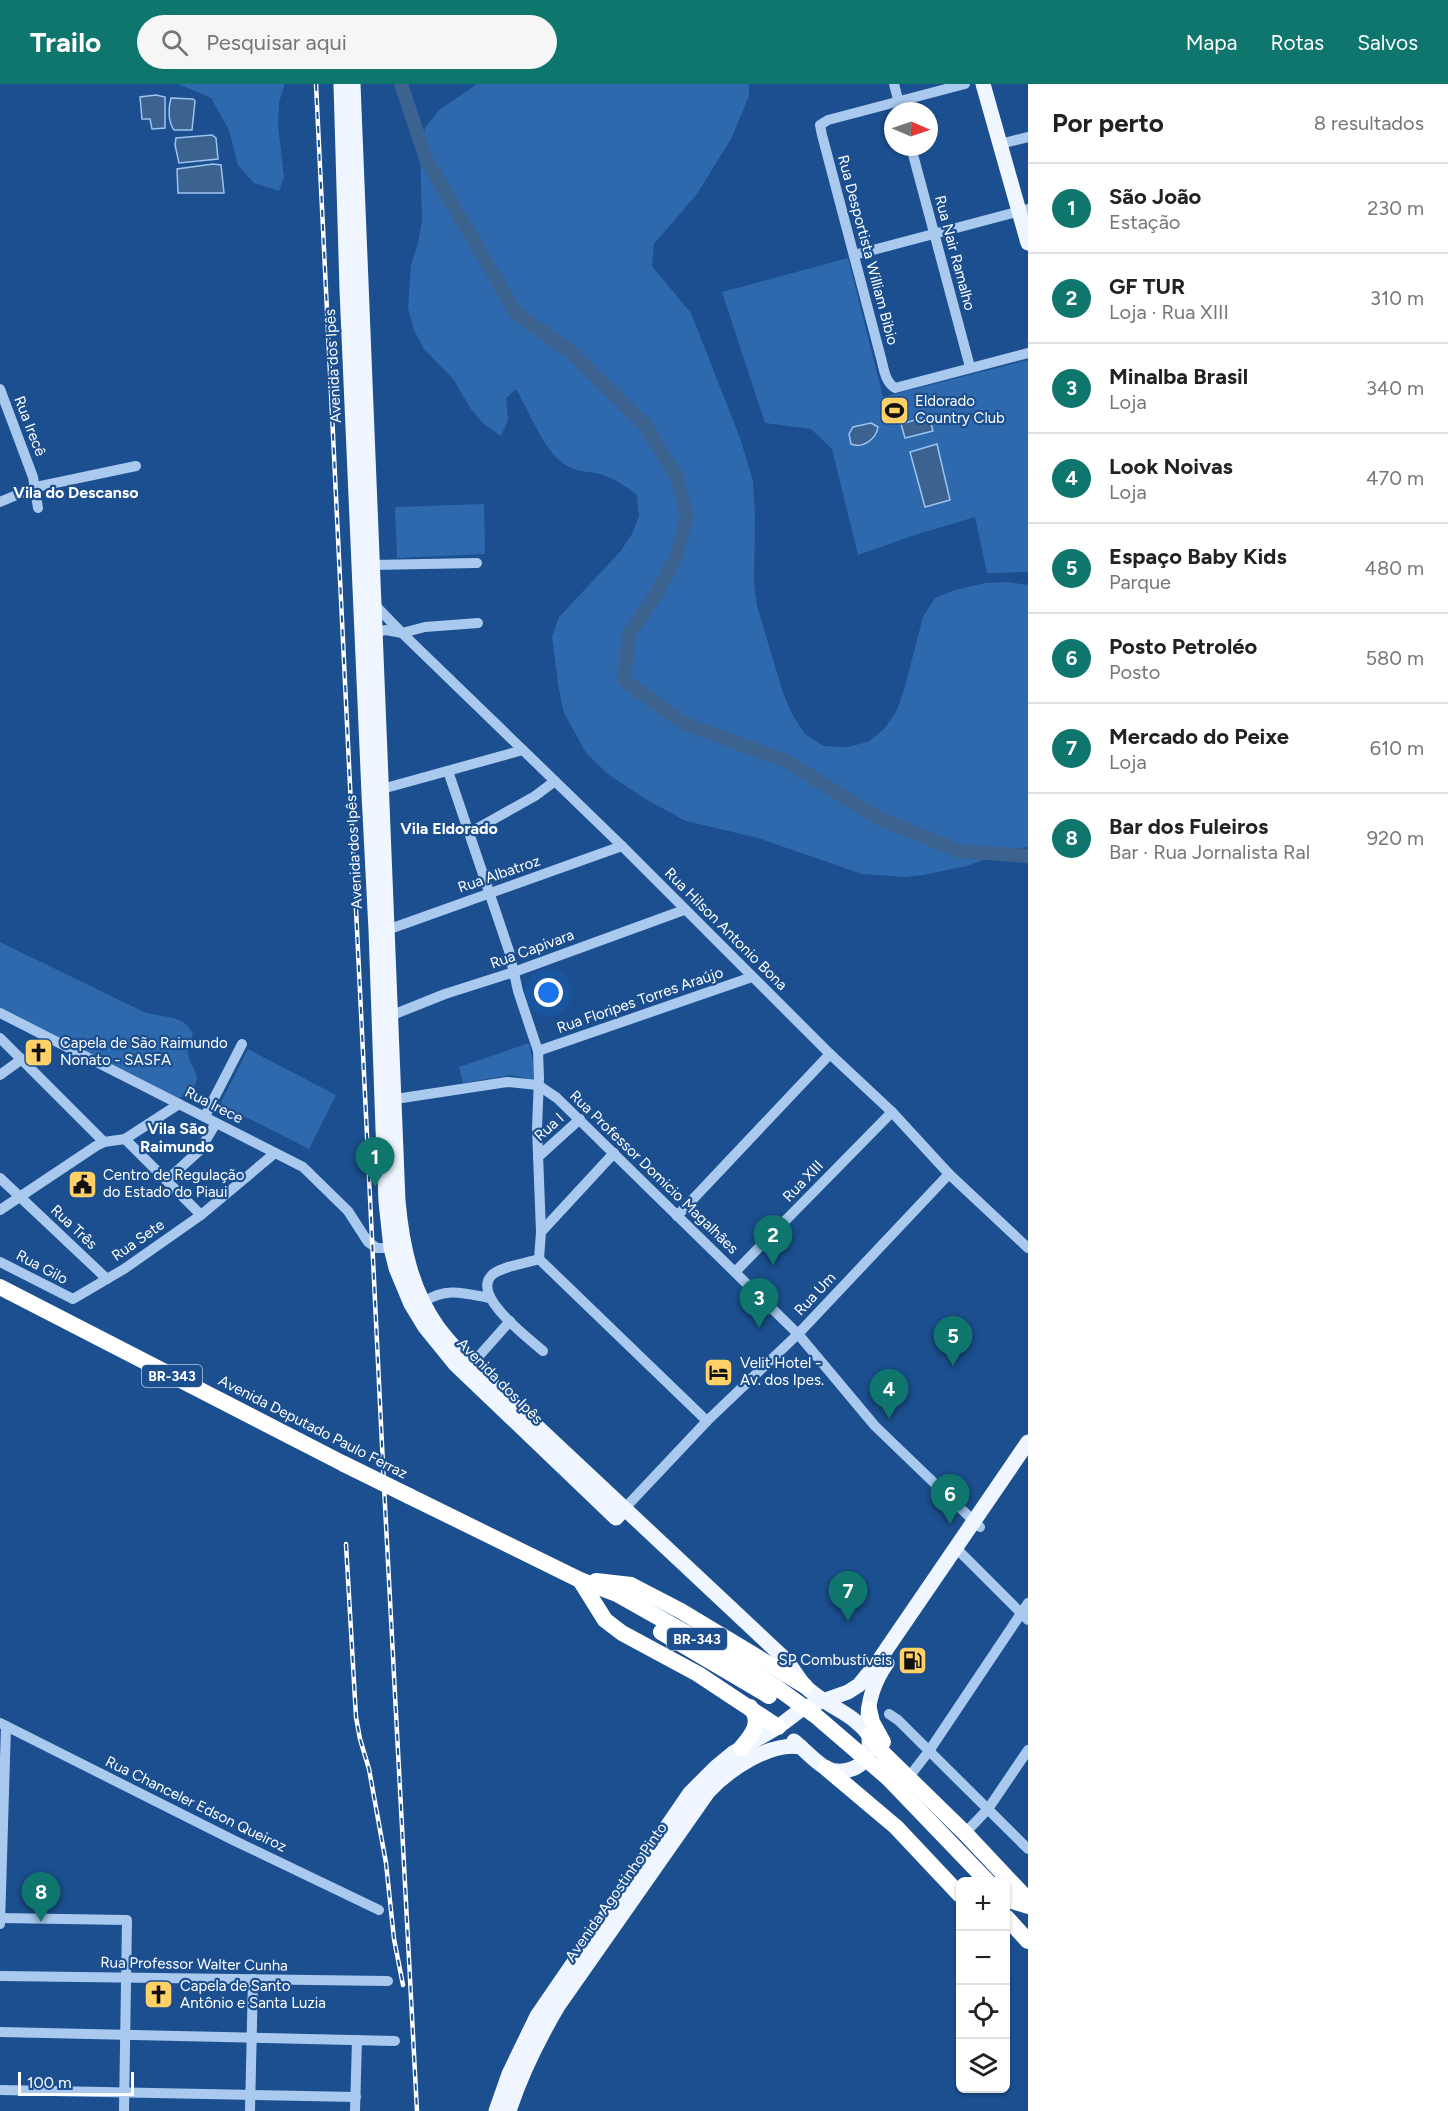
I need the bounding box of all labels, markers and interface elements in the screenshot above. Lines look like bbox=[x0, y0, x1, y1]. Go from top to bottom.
search box bbox=[137, 15, 557, 69]
text: Trailo bbox=[30, 25, 101, 59]
icon: search bbox=[158, 26, 191, 59]
text: Pesquisar aqui bbox=[206, 29, 347, 56]
text: Mapa bbox=[1186, 30, 1237, 55]
text: Rotas bbox=[1270, 30, 1324, 55]
text: Salvos bbox=[1357, 30, 1418, 55]
north arrow bbox=[884, 102, 938, 156]
text: Por perto bbox=[1052, 107, 1164, 139]
text: 8 resultados bbox=[1314, 111, 1424, 135]
street label: Rua Desportista William Bibio bbox=[834, 153, 902, 347]
text: São João bbox=[1109, 183, 1201, 210]
street label: Rua Nair Ramalho bbox=[931, 193, 979, 313]
text: 1 bbox=[1067, 196, 1076, 220]
text: 230 m bbox=[1367, 196, 1424, 220]
text: Estação bbox=[1109, 210, 1180, 234]
text: GF TUR bbox=[1109, 273, 1185, 300]
text: 2 bbox=[1066, 286, 1077, 310]
text: 310 m bbox=[1370, 286, 1424, 310]
text: Loja · Rua XIII bbox=[1109, 300, 1229, 324]
street label: Avenida dos Ipês bbox=[321, 309, 345, 423]
text: Minalba Brasil bbox=[1109, 363, 1248, 390]
text: 3 bbox=[1066, 376, 1077, 400]
text: 340 m bbox=[1366, 376, 1424, 400]
text: Loja bbox=[1109, 390, 1147, 414]
place label: Eldorado Country Club bbox=[915, 392, 1005, 427]
street label: Rua Irecê bbox=[10, 393, 50, 459]
sports icon: Eldorado Country Club bbox=[878, 394, 910, 426]
text: Look Noivas bbox=[1109, 453, 1233, 480]
text: 4 bbox=[1065, 466, 1078, 490]
text: 470 m bbox=[1366, 466, 1424, 490]
text: Loja bbox=[1109, 480, 1147, 504]
district label: Vila do Descanso bbox=[13, 483, 139, 502]
text: Espaço Baby Kids bbox=[1109, 543, 1287, 570]
text: 5 bbox=[1066, 556, 1077, 580]
text: 480 m bbox=[1365, 556, 1424, 580]
text: Parque bbox=[1109, 570, 1171, 594]
text: Posto Petroléo bbox=[1109, 633, 1257, 660]
text: 6 bbox=[1066, 646, 1077, 670]
text: 580 m bbox=[1365, 646, 1424, 670]
text: Posto bbox=[1109, 660, 1160, 684]
text: Mercado do Peixe bbox=[1109, 723, 1289, 750]
text: 7 bbox=[1066, 736, 1077, 760]
text: 610 m bbox=[1370, 736, 1424, 760]
text: Loja bbox=[1109, 750, 1147, 774]
street label: Avenida dos Ipês bbox=[342, 795, 366, 909]
text: Bar dos Fuleiros bbox=[1109, 813, 1268, 840]
district label: Vila Eldorado bbox=[400, 819, 498, 838]
text: 8 bbox=[1065, 826, 1078, 850]
text: 920 m bbox=[1367, 826, 1424, 850]
text: Bar · Rua Jornalista Ral bbox=[1109, 840, 1310, 864]
street label: Rua Albatroz bbox=[455, 852, 543, 896]
street label: Rua Hilson Antonio Bona bbox=[661, 864, 791, 994]
street label: Rua Capivara bbox=[488, 926, 576, 972]
street label: Rua Floripes Torres Araújo bbox=[555, 963, 726, 1037]
your location bbox=[534, 978, 563, 1007]
place label: Capela de São Raimundo Nonato - SASFA bbox=[60, 1034, 228, 1069]
church icon: Capela de São Raimundo Nonato - SASFA bbox=[23, 1036, 55, 1068]
street label: Rua Irece bbox=[182, 1083, 246, 1127]
street label: Rua Professor Domicio Magalhães bbox=[566, 1087, 742, 1257]
street label: Rua I bbox=[531, 1109, 567, 1145]
district label: Vila São Raimundo bbox=[140, 1119, 214, 1156]
pin: 1 bbox=[356, 1138, 394, 1187]
street label: Rua XIII bbox=[779, 1157, 827, 1205]
place label: Centro de Regulação do Estado do Piaui bbox=[103, 1166, 245, 1201]
public building icon: Centro de Regulação do Estado do Piaui bbox=[66, 1168, 98, 1200]
street label: Rua Três bbox=[47, 1201, 101, 1253]
street label: Rua Sete bbox=[108, 1215, 168, 1265]
pin: 2 bbox=[754, 1216, 792, 1265]
street label: Rua Gilo bbox=[13, 1246, 71, 1288]
street label: Rua Um bbox=[791, 1269, 839, 1319]
pin: 3 bbox=[740, 1278, 778, 1328]
pin: 5 bbox=[934, 1316, 972, 1366]
street label: Avenida dos Ipês bbox=[453, 1334, 547, 1428]
place label: Velit Hotel - Av. dos Ipes. bbox=[740, 1354, 824, 1389]
hotel icon: Velit Hotel - Av. dos Ipes. bbox=[703, 1356, 735, 1388]
road number: BR-343 bbox=[142, 1365, 202, 1387]
pin: 4 bbox=[870, 1370, 908, 1419]
street label: Avenida Deputado Paulo Ferraz bbox=[215, 1371, 411, 1483]
pin: 6 bbox=[930, 1474, 970, 1524]
pin: 7 bbox=[828, 1572, 868, 1621]
road number: BR-343 bbox=[667, 1628, 727, 1650]
fuel station icon: SP Combustíveis bbox=[897, 1644, 929, 1676]
place label: SP Combustíveis bbox=[779, 1651, 892, 1669]
street label: Rua Chanceler Edson Queiroz bbox=[103, 1752, 289, 1856]
street label: Avenida Agostinho Pinto bbox=[561, 1819, 671, 1965]
pin: 8 bbox=[22, 1872, 60, 1922]
map controls bbox=[956, 1877, 1010, 2093]
button: + bbox=[956, 1877, 1010, 1931]
button: − bbox=[956, 1931, 1010, 1985]
street label: Rua Professor Walter Cunha bbox=[100, 1953, 288, 1975]
place label: Capela de Santo Antônio e Santa Luzia bbox=[180, 1977, 326, 2012]
church icon: Capela de Santo Antônio e Santa Luzia bbox=[143, 1979, 175, 2011]
button: locate bbox=[956, 1985, 1010, 2039]
button: layers bbox=[956, 2039, 1010, 2093]
scale bar bbox=[18, 2069, 134, 2096]
text: 100 m bbox=[27, 2073, 72, 2092]

